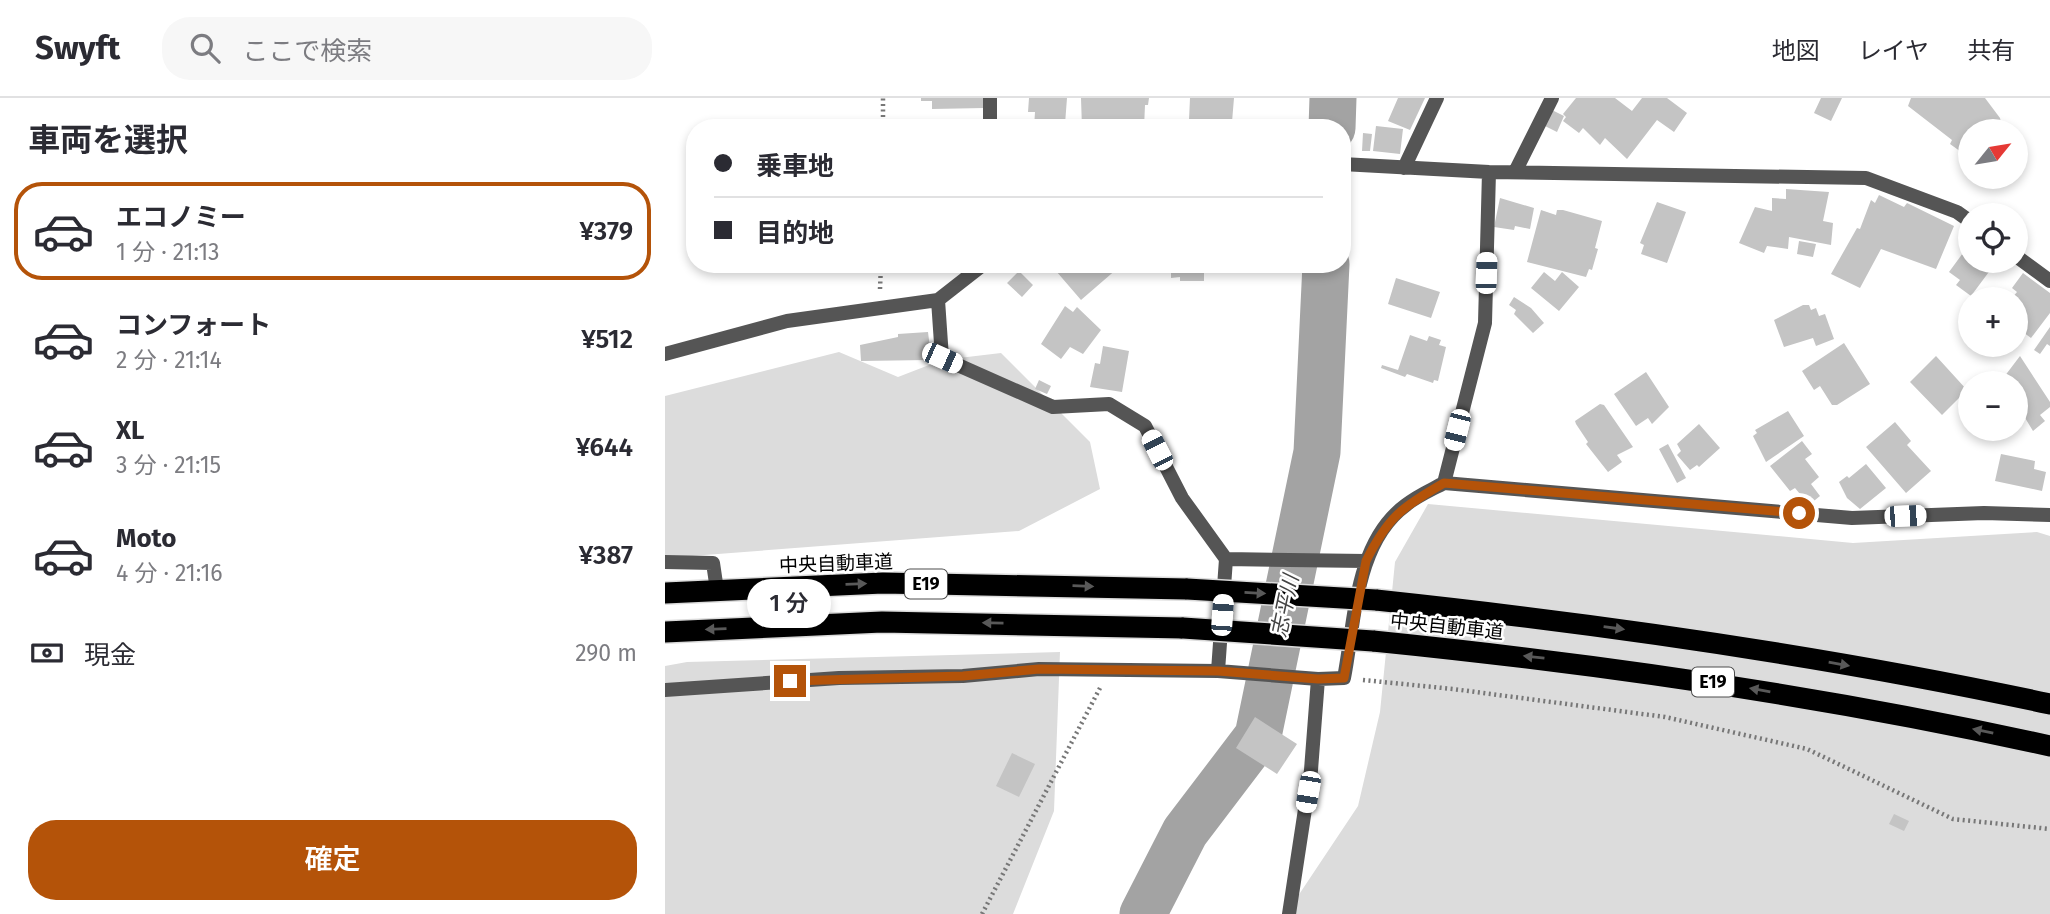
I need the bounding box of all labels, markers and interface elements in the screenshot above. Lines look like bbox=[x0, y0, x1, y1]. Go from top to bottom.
search box bbox=[162, 17, 652, 80]
text: Swyft bbox=[35, 28, 120, 68]
icon: search bbox=[186, 29, 224, 67]
text: ここで検索 bbox=[242, 36, 372, 67]
text: 地図 bbox=[1772, 37, 1820, 65]
text: レイヤ bbox=[1858, 37, 1929, 65]
text: 共有 bbox=[1967, 37, 2015, 65]
north arrow bbox=[1958, 119, 2028, 189]
map controls bbox=[1958, 119, 2028, 441]
text: 車両を選択 bbox=[28, 121, 188, 159]
text: 乗車地 bbox=[756, 151, 834, 182]
icon: car bbox=[32, 200, 95, 263]
text: エコノミー bbox=[116, 202, 246, 233]
button: locate bbox=[1958, 203, 2028, 273]
text: ¥379 bbox=[580, 216, 633, 247]
text: 目的地 bbox=[756, 218, 834, 249]
text: 1 分 · 21:13 bbox=[116, 238, 220, 266]
car bbox=[1475, 252, 1498, 294]
button: + bbox=[1958, 287, 2028, 357]
icon: car bbox=[32, 308, 95, 371]
text: コンフォート bbox=[116, 310, 271, 341]
text: ¥512 bbox=[581, 324, 633, 355]
car bbox=[919, 340, 966, 376]
text: 2 分 · 21:14 bbox=[116, 346, 222, 374]
button: − bbox=[1958, 371, 2028, 441]
car bbox=[1442, 407, 1473, 453]
text: XL bbox=[116, 415, 144, 446]
icon: car bbox=[32, 416, 95, 479]
car bbox=[1139, 427, 1176, 473]
text: ¥644 bbox=[576, 432, 633, 463]
text: 3 分 · 21:15 bbox=[116, 451, 221, 479]
route start bbox=[1783, 497, 1815, 529]
car bbox=[1884, 505, 1927, 527]
text: Moto bbox=[116, 523, 176, 554]
icon: car bbox=[32, 524, 95, 587]
text: ¥387 bbox=[579, 540, 633, 571]
street label: 中央自動車道 bbox=[779, 550, 893, 577]
text: 4 分 · 21:16 bbox=[116, 559, 223, 587]
road number: E19 bbox=[905, 570, 947, 598]
water label: 志平川 bbox=[1266, 571, 1305, 640]
one-way arrow bbox=[845, 579, 867, 590]
callout: 1 分 bbox=[748, 580, 832, 628]
one-way arrow bbox=[1072, 580, 1094, 591]
one-way arrow bbox=[1244, 588, 1266, 599]
text: 1 分 bbox=[769, 589, 809, 617]
car bbox=[1211, 593, 1234, 637]
street label: 中央自動車道 bbox=[1389, 609, 1505, 644]
one-way arrow bbox=[981, 617, 1003, 629]
one-way arrow bbox=[705, 623, 727, 634]
one-way arrow bbox=[1603, 623, 1625, 634]
icon: cash bbox=[28, 634, 66, 672]
text: 290 m bbox=[575, 639, 637, 667]
text: 現金 bbox=[84, 640, 136, 671]
one-way arrow bbox=[1523, 652, 1545, 663]
one-way arrow bbox=[1828, 659, 1850, 670]
route end bbox=[774, 665, 806, 697]
road number: E19 bbox=[1692, 668, 1734, 696]
one-way arrow bbox=[1748, 684, 1770, 695]
one-way arrow bbox=[1972, 725, 1994, 736]
car bbox=[1295, 769, 1322, 815]
button: 確定 bbox=[28, 820, 637, 900]

